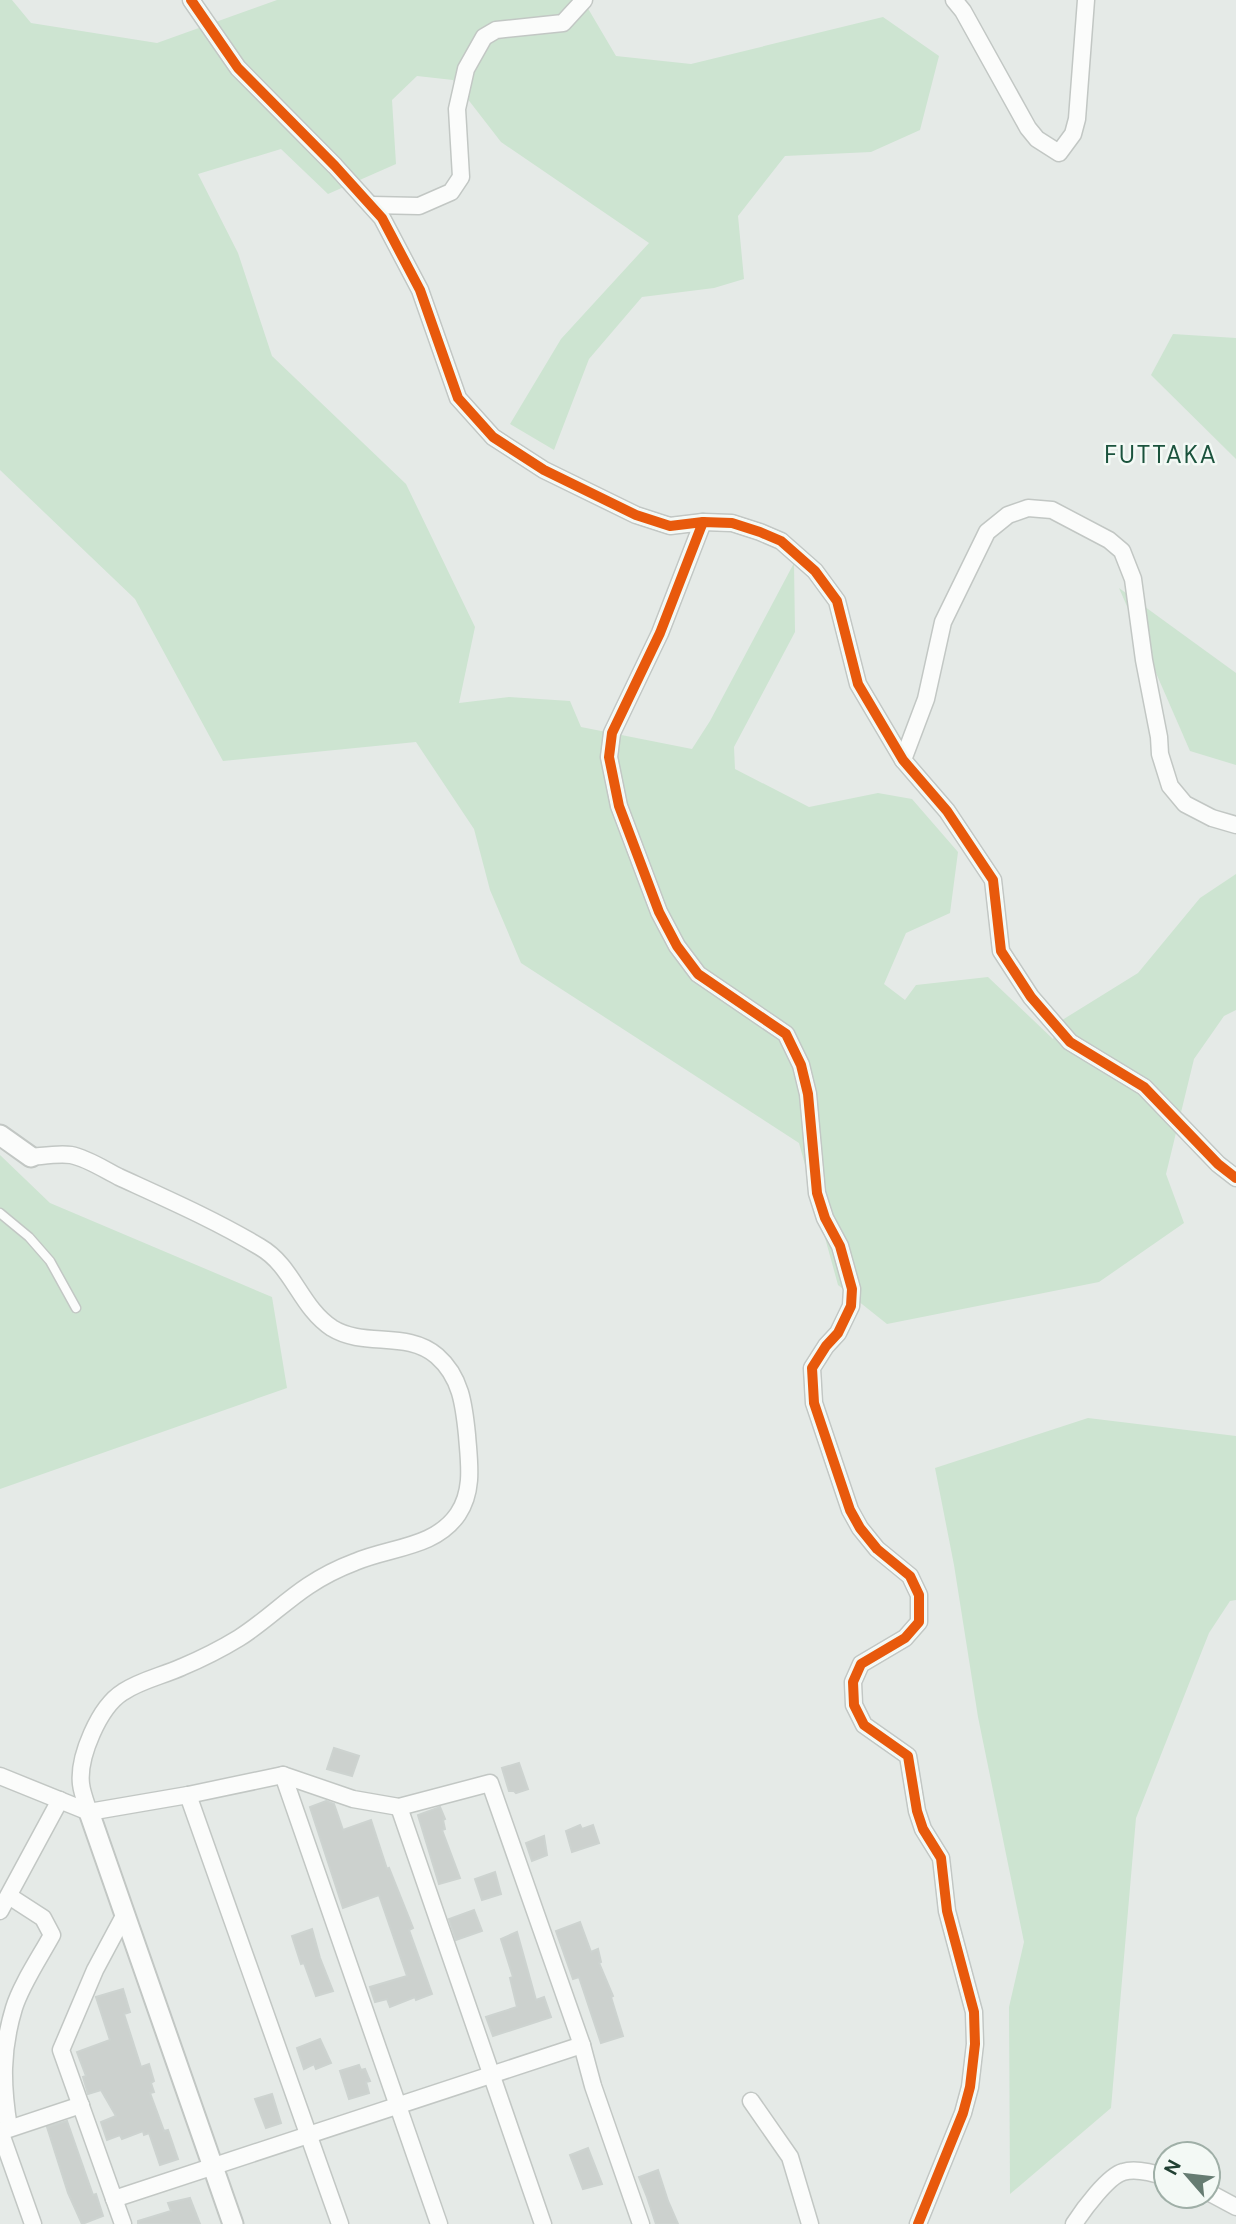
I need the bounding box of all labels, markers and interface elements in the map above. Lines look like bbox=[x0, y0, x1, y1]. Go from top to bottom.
district label: FUTTAKA bbox=[1104, 439, 1218, 470]
north arrow bbox=[1152, 2140, 1222, 2210]
text: N bbox=[1158, 2155, 1187, 2179]

